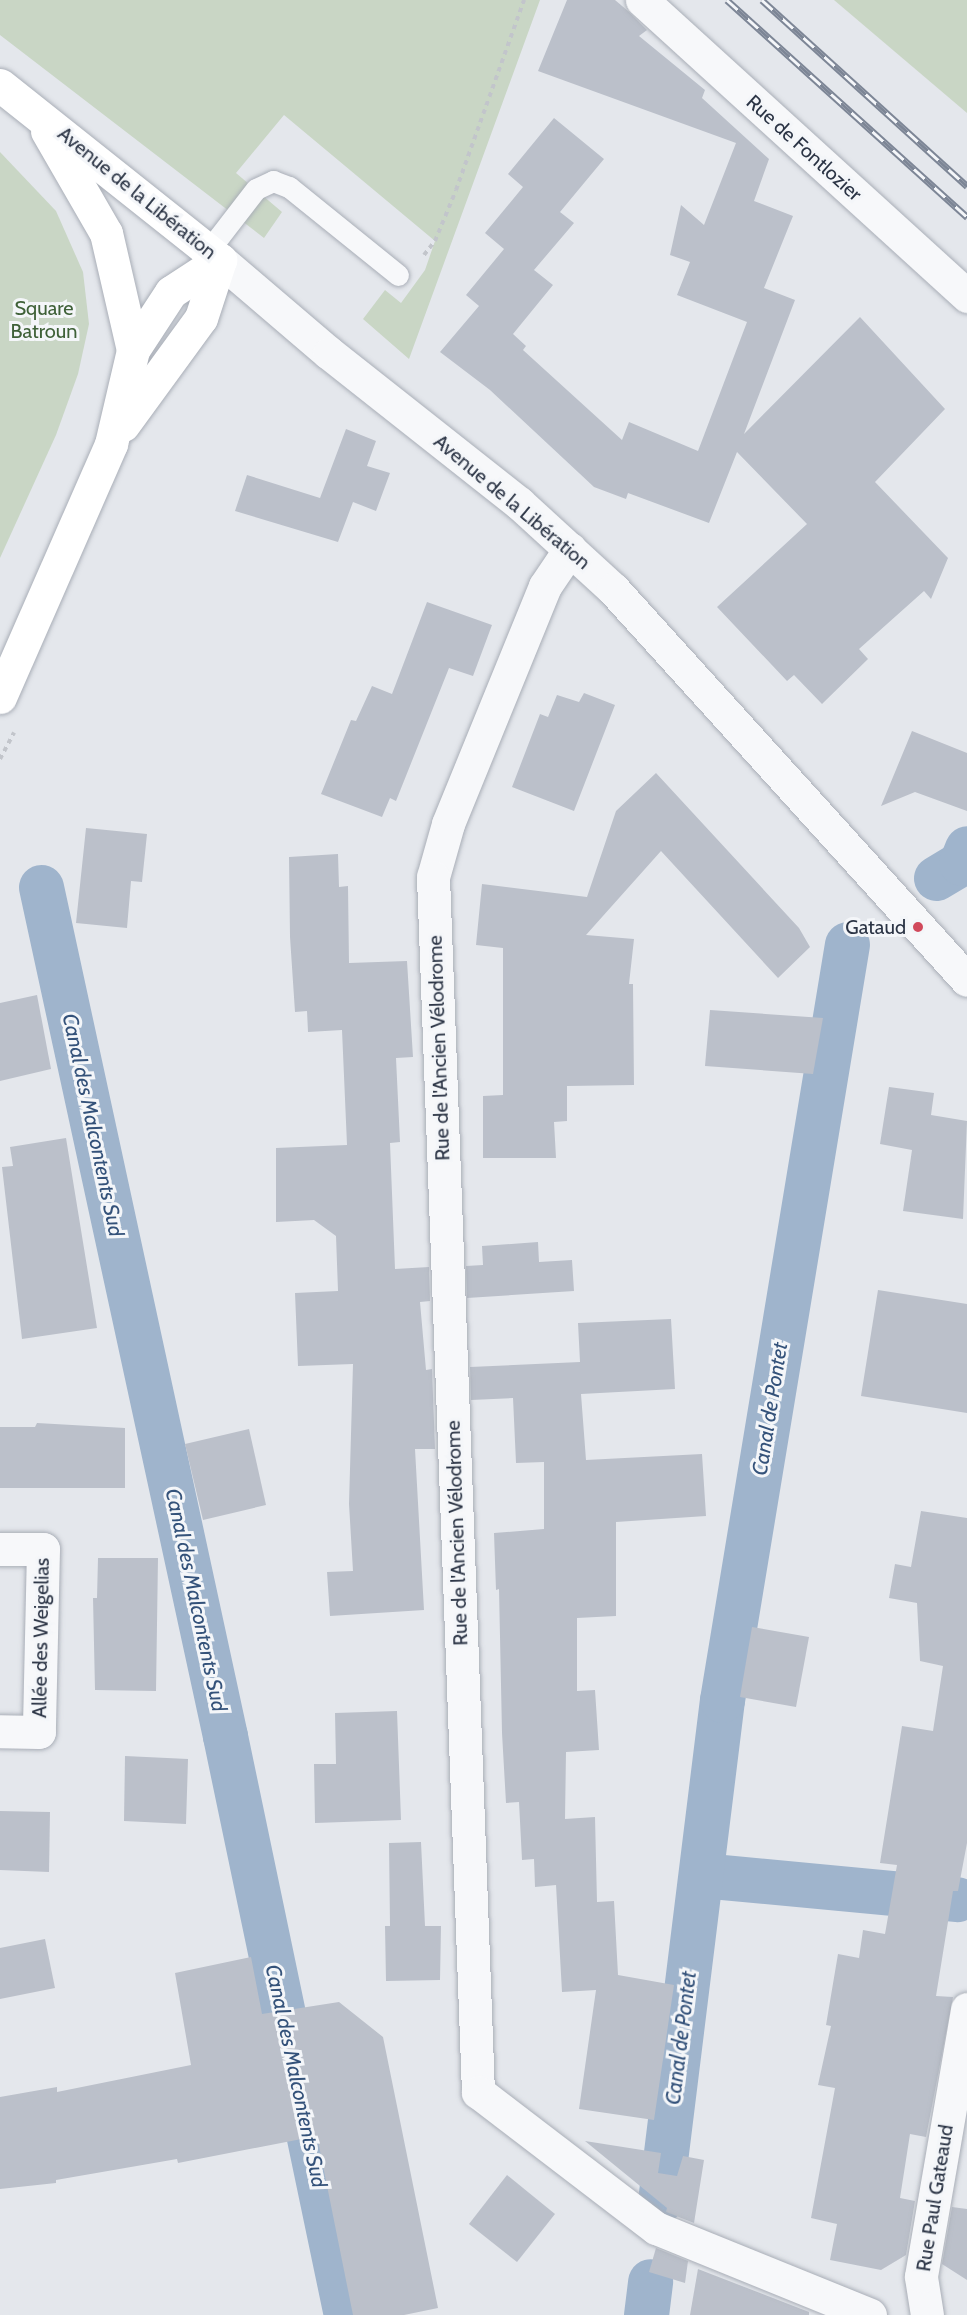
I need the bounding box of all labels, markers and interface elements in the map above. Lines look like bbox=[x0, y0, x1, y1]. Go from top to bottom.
street label: Rue de Fontlozier bbox=[741, 90, 867, 206]
street label: Avenue de la Libération bbox=[53, 122, 221, 264]
park label: Square Batroun bbox=[11, 296, 77, 343]
street label: Avenue de la Libération bbox=[429, 430, 595, 574]
place label: Gataud bbox=[845, 915, 906, 939]
marker: Gataud bbox=[911, 920, 925, 934]
street label: Rue de l'Ancien Vélodrome bbox=[423, 935, 455, 1161]
water label: Canal des Malcontents Sud bbox=[57, 1011, 129, 1239]
water label: Canal de Pontet bbox=[747, 1341, 793, 1477]
street label: Rue de l'Ancien Vélodrome bbox=[441, 1420, 473, 1646]
water label: Canal des Malcontents Sud bbox=[160, 1486, 232, 1714]
street label: Allée des Weigelias bbox=[28, 1558, 54, 1718]
water label: Canal des Malcontents Sud bbox=[260, 1962, 332, 2190]
water label: Canal de Pontet bbox=[660, 1970, 702, 2106]
street label: Rue Paul Gateaud bbox=[912, 2123, 958, 2273]

